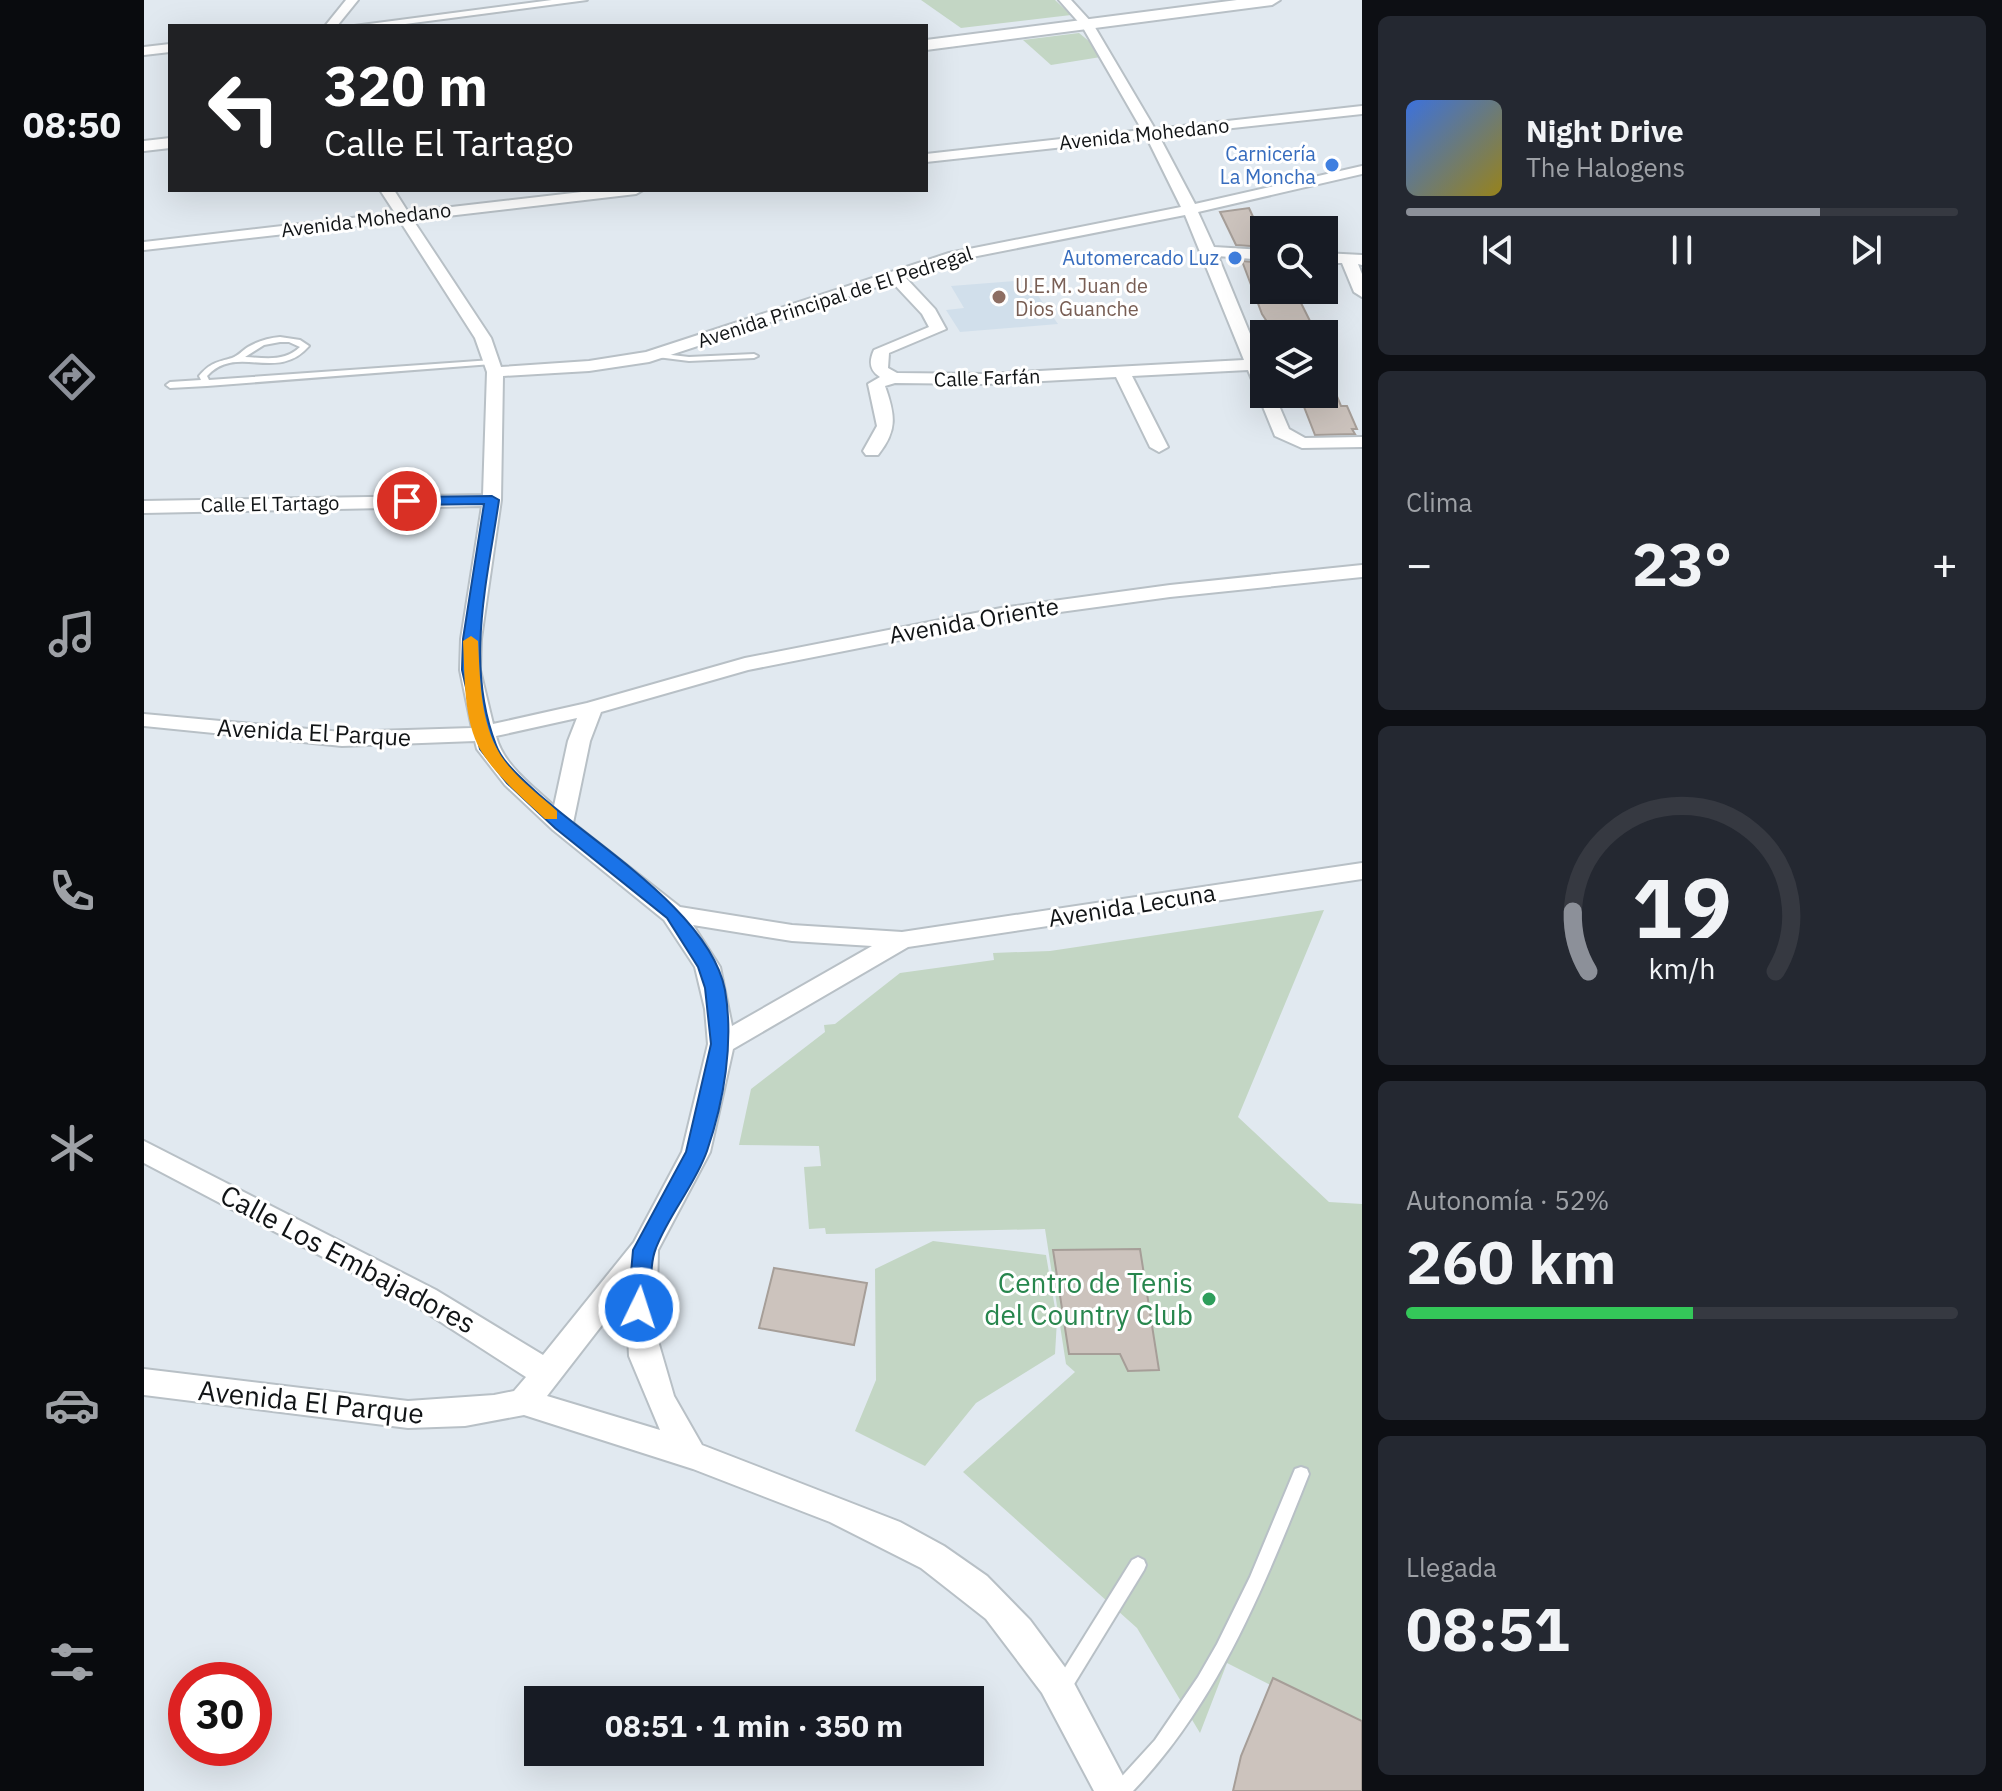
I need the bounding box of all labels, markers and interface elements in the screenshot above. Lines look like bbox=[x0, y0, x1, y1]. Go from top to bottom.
text: 320 m bbox=[324, 49, 488, 121]
icon: left bbox=[192, 56, 296, 160]
text: 08:50 bbox=[23, 101, 121, 148]
street label: Avenida Mohedano bbox=[1057, 111, 1230, 156]
text: Night Drive bbox=[1526, 111, 1684, 150]
text: Calle El Tartago bbox=[324, 119, 574, 166]
place label: Carnicería La Moncha bbox=[1220, 140, 1316, 190]
text: The Halogens bbox=[1526, 150, 1685, 184]
marker: Carnicería La Moncha bbox=[1323, 156, 1341, 174]
street label: Avenida Mohedano bbox=[279, 196, 452, 243]
map controls bbox=[1250, 216, 1338, 408]
button: search bbox=[1250, 216, 1338, 304]
icon: previous bbox=[1476, 228, 1520, 272]
icon: pause bbox=[1660, 228, 1704, 272]
icon: next bbox=[1844, 228, 1888, 272]
street label: Avenida Principal de El Pedregal bbox=[694, 239, 976, 354]
place label: Automercado Luz bbox=[1062, 244, 1219, 271]
marker: Automercado Luz bbox=[1226, 249, 1244, 267]
place label: U.E.M. Juan de Dios Guanche bbox=[1015, 272, 1148, 322]
marker: U.E.M. Juan de Dios Guanche bbox=[990, 288, 1008, 306]
button: layers bbox=[1250, 320, 1338, 408]
icon: directions bbox=[44, 349, 100, 405]
street label: Calle Farfán bbox=[933, 362, 1041, 393]
pin bbox=[373, 467, 441, 535]
icon: arrive bbox=[385, 479, 429, 523]
text: Clima bbox=[1406, 485, 1472, 519]
street label: Calle El Tartago bbox=[200, 489, 340, 518]
text: 23° bbox=[1632, 524, 1732, 603]
text: − bbox=[1406, 535, 1432, 592]
text: + bbox=[1932, 535, 1958, 592]
street label: Avenida Oriente bbox=[886, 589, 1061, 651]
icon: music bbox=[44, 606, 100, 662]
street label: Avenida El Parque bbox=[216, 711, 412, 753]
text: 19 bbox=[1632, 852, 1732, 960]
icon: phone bbox=[44, 863, 100, 919]
street label: Avenida Lecuna bbox=[1046, 876, 1218, 934]
text: km/h bbox=[1648, 950, 1716, 987]
icon: climate bbox=[44, 1120, 100, 1176]
street label: Calle Los Embajadores bbox=[214, 1176, 482, 1342]
text: Autonomía · 52% bbox=[1406, 1183, 1609, 1217]
text: 260 km bbox=[1406, 1222, 1616, 1301]
place label: Centro de Tenis del Country Club bbox=[984, 1264, 1193, 1333]
position arrow bbox=[597, 1266, 681, 1350]
marker: Centro de Tenis del Country Club bbox=[1200, 1290, 1218, 1308]
street label: Avenida El Parque bbox=[196, 1371, 426, 1432]
icon: car bbox=[44, 1377, 100, 1433]
text: Llegada bbox=[1406, 1550, 1497, 1584]
text: 08:51 bbox=[1406, 1589, 1570, 1668]
icon: filters bbox=[44, 1634, 100, 1690]
speed limit sign: 30 bbox=[168, 1662, 272, 1766]
text: 08:51 · 1 min · 350 m bbox=[605, 1706, 903, 1745]

